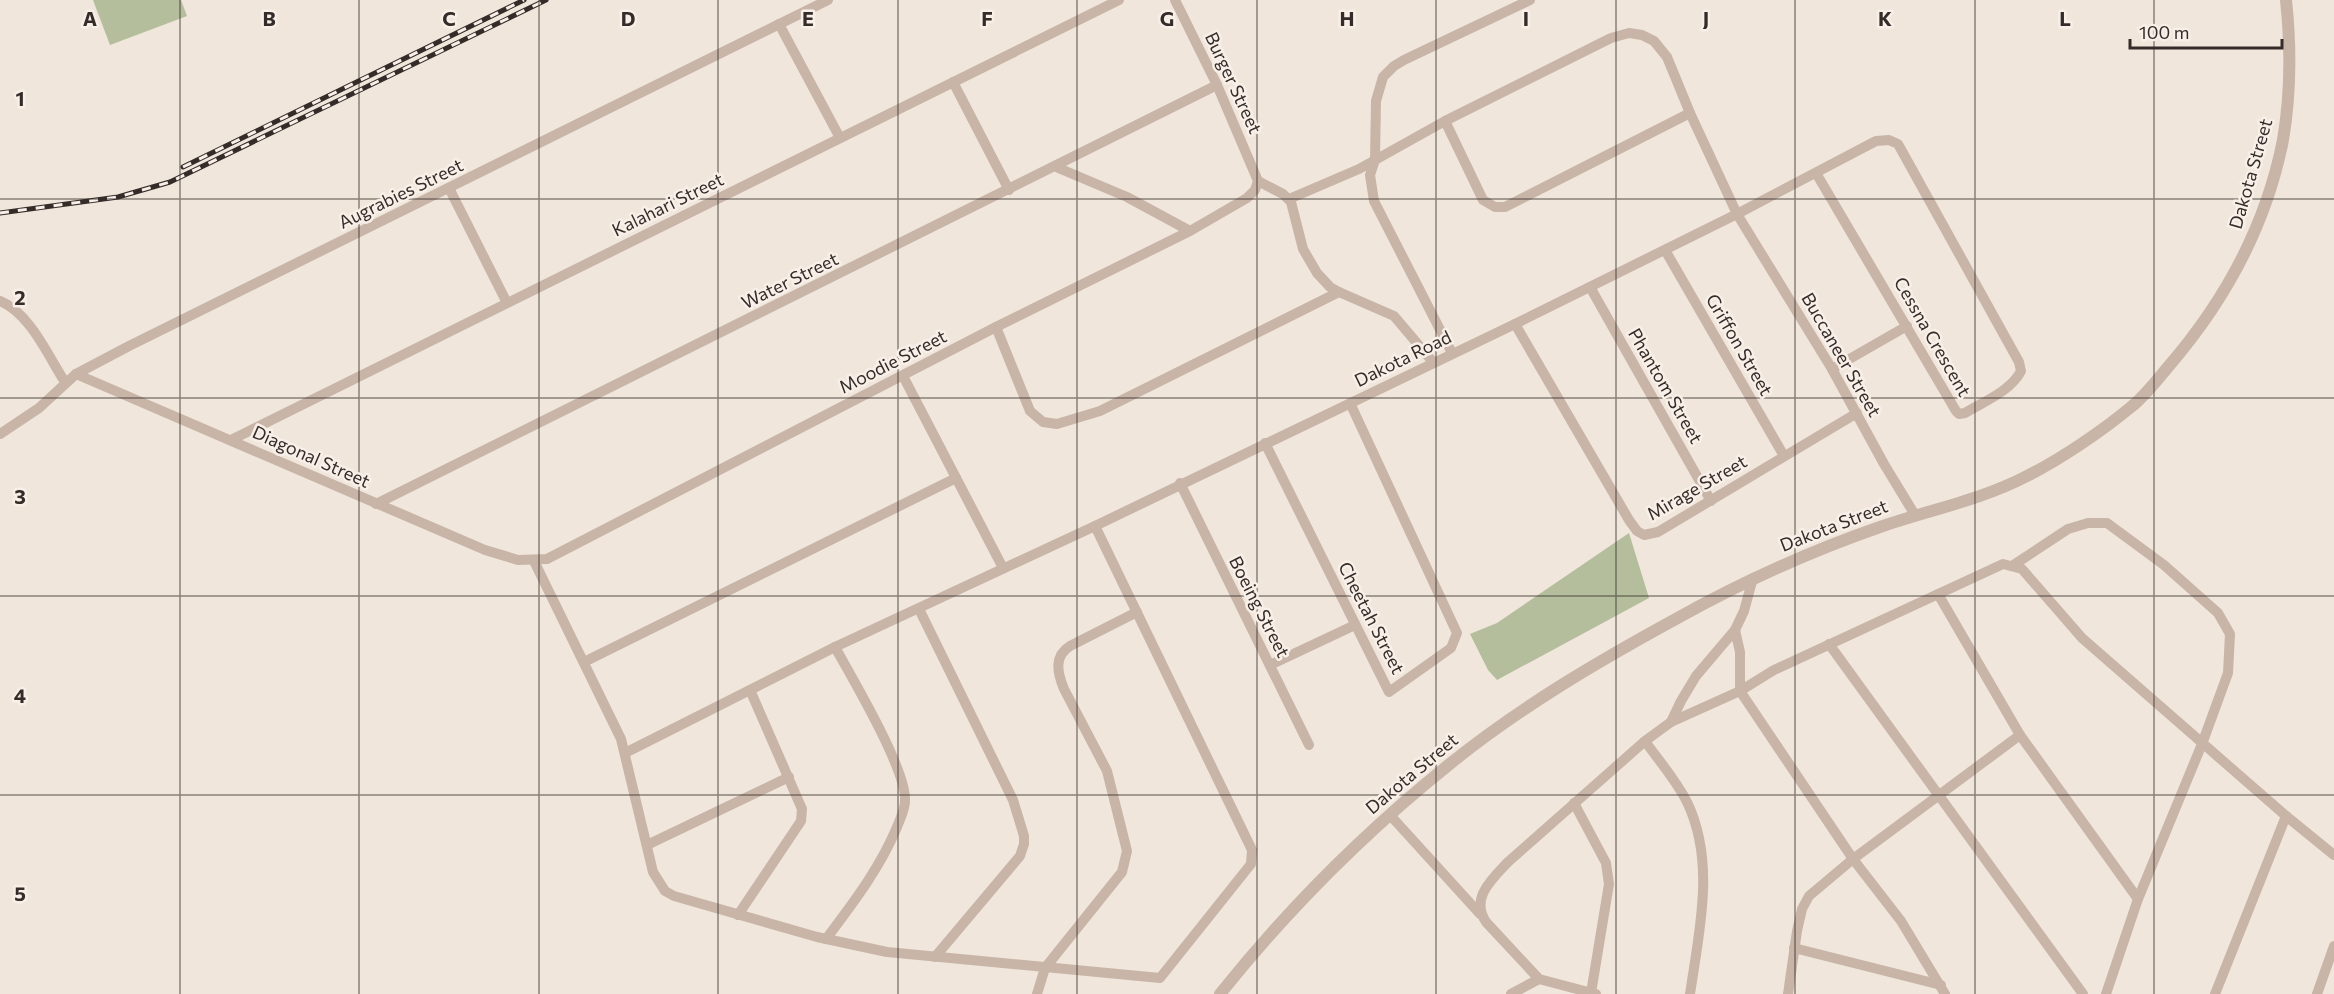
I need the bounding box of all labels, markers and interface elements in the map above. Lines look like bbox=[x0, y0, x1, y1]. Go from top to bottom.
text: A bbox=[83, 6, 97, 30]
text: B bbox=[262, 6, 276, 30]
text: C bbox=[442, 6, 456, 30]
text: D bbox=[621, 6, 635, 30]
text: E bbox=[802, 6, 814, 30]
text: F bbox=[981, 6, 993, 30]
text: G bbox=[1160, 6, 1174, 30]
text: H bbox=[1340, 6, 1355, 30]
text: I bbox=[1523, 6, 1529, 30]
text: J bbox=[1703, 6, 1709, 30]
text: K bbox=[1878, 6, 1892, 30]
text: L bbox=[2059, 6, 2071, 30]
scale bar bbox=[2130, 12, 2282, 50]
text: 100 m bbox=[2139, 21, 2189, 43]
street label: Burger Street bbox=[1201, 28, 1267, 137]
text: 1 bbox=[15, 86, 25, 110]
street label: Dakota Street bbox=[2224, 116, 2276, 231]
street label: Augrabies Street bbox=[335, 153, 466, 233]
street label: Kalahari Street bbox=[608, 168, 727, 241]
street label: Water Street bbox=[738, 247, 842, 313]
street label: Cessna Crescent bbox=[1890, 273, 1976, 400]
text: 2 bbox=[14, 285, 26, 309]
street label: Buccaneer Street bbox=[1797, 289, 1886, 420]
street label: Griffon Street bbox=[1702, 290, 1778, 399]
street label: Phantom Street bbox=[1624, 324, 1708, 447]
street label: Moodie Street bbox=[835, 325, 950, 398]
street label: Dakota Road bbox=[1351, 325, 1455, 391]
street label: Diagonal Street bbox=[249, 420, 374, 492]
street label: Mirage Street bbox=[1643, 450, 1750, 525]
text: 3 bbox=[14, 484, 26, 508]
street label: Dakota Street bbox=[1777, 494, 1891, 556]
street label: Boeing Street bbox=[1225, 552, 1295, 661]
street label: Cheetah Street bbox=[1334, 558, 1410, 677]
text: 4 bbox=[14, 683, 26, 707]
street label: Dakota Street bbox=[1361, 728, 1462, 818]
text: 5 bbox=[14, 881, 26, 905]

